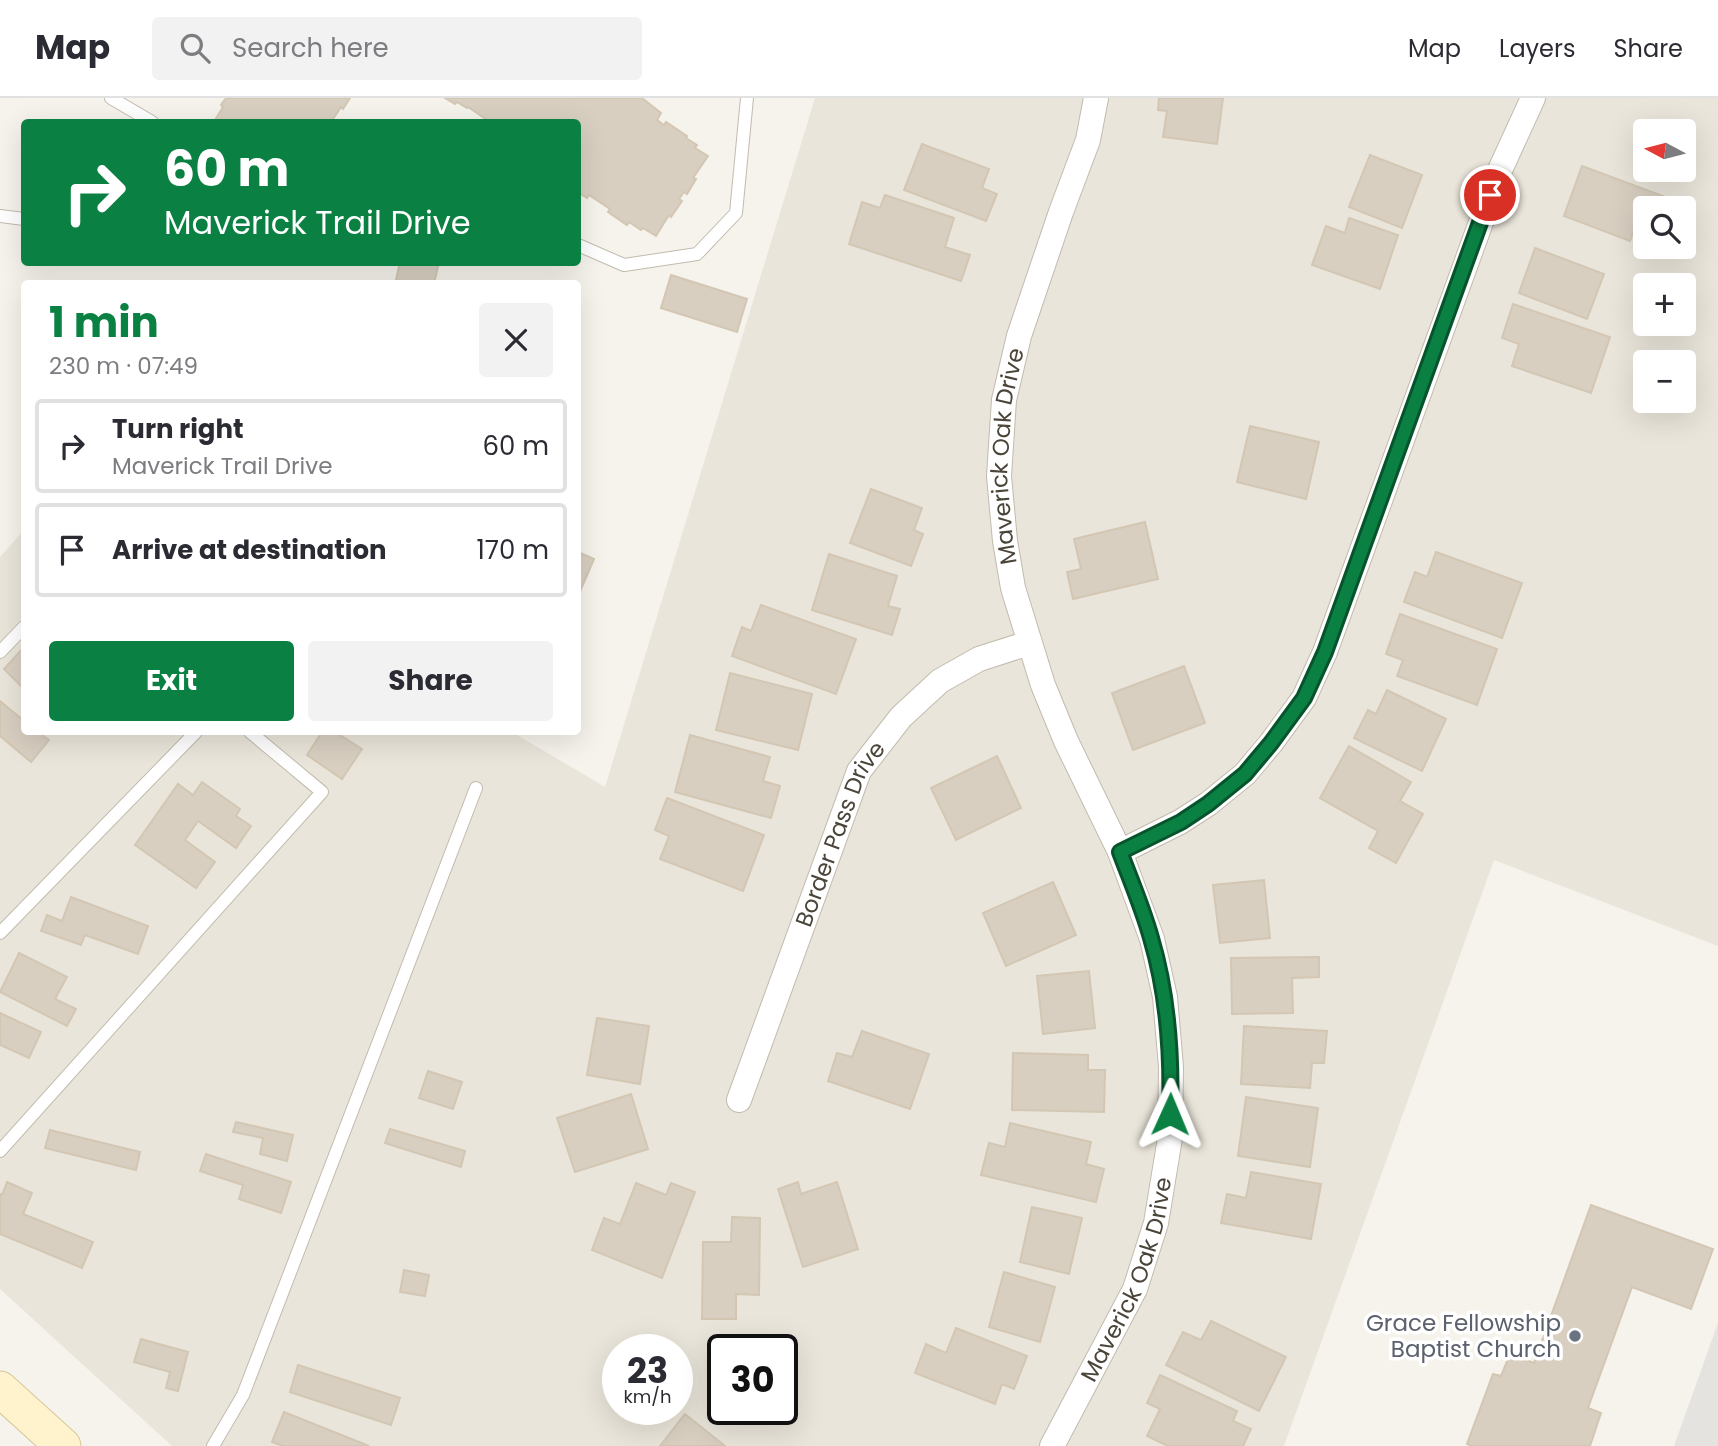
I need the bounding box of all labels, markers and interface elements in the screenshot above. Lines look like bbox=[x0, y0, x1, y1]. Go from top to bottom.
search box bbox=[152, 17, 642, 80]
text: Map bbox=[35, 24, 110, 71]
icon: search bbox=[176, 29, 214, 67]
text: Search here bbox=[232, 30, 389, 66]
text: Map bbox=[1408, 32, 1461, 65]
text: Layers bbox=[1499, 32, 1575, 65]
text: Share bbox=[1613, 32, 1683, 65]
north arrow bbox=[1633, 119, 1696, 182]
map controls bbox=[1633, 119, 1696, 413]
text: 60 m bbox=[164, 135, 289, 203]
icon: right bbox=[49, 147, 140, 238]
pin bbox=[1460, 165, 1520, 225]
icon: arrive bbox=[1471, 176, 1509, 214]
button: search bbox=[1633, 196, 1696, 259]
text: Maverick Trail Drive bbox=[164, 200, 471, 245]
button: + bbox=[1633, 273, 1696, 336]
text: 1 min bbox=[49, 293, 159, 352]
button: close bbox=[479, 303, 553, 377]
street label: Maverick Oak Drive bbox=[983, 345, 1032, 567]
text: 230 m · 07:49 bbox=[49, 350, 198, 382]
button: − bbox=[1633, 350, 1696, 413]
text: Turn right bbox=[112, 411, 244, 447]
icon: right bbox=[53, 427, 91, 465]
text: 60 m bbox=[482, 428, 549, 464]
text: Maverick Trail Drive bbox=[112, 450, 332, 482]
icon: arrive bbox=[53, 531, 91, 569]
text: Arrive at destination bbox=[112, 532, 387, 568]
text: 170 m bbox=[476, 532, 549, 568]
button: Exit bbox=[49, 641, 294, 721]
button: Share bbox=[308, 641, 553, 721]
street label: Border Pass Drive bbox=[788, 734, 893, 931]
position arrow bbox=[1133, 1077, 1207, 1151]
street label: Maverick Oak Drive bbox=[1073, 1175, 1179, 1387]
place label: Grace Fellowship Baptist Church bbox=[1366, 1307, 1561, 1365]
marker: Grace Fellowship Baptist Church bbox=[1567, 1328, 1583, 1344]
speed limit sign: 30 bbox=[707, 1334, 798, 1425]
text: 23 bbox=[627, 1346, 668, 1395]
text: km/h bbox=[624, 1384, 671, 1409]

